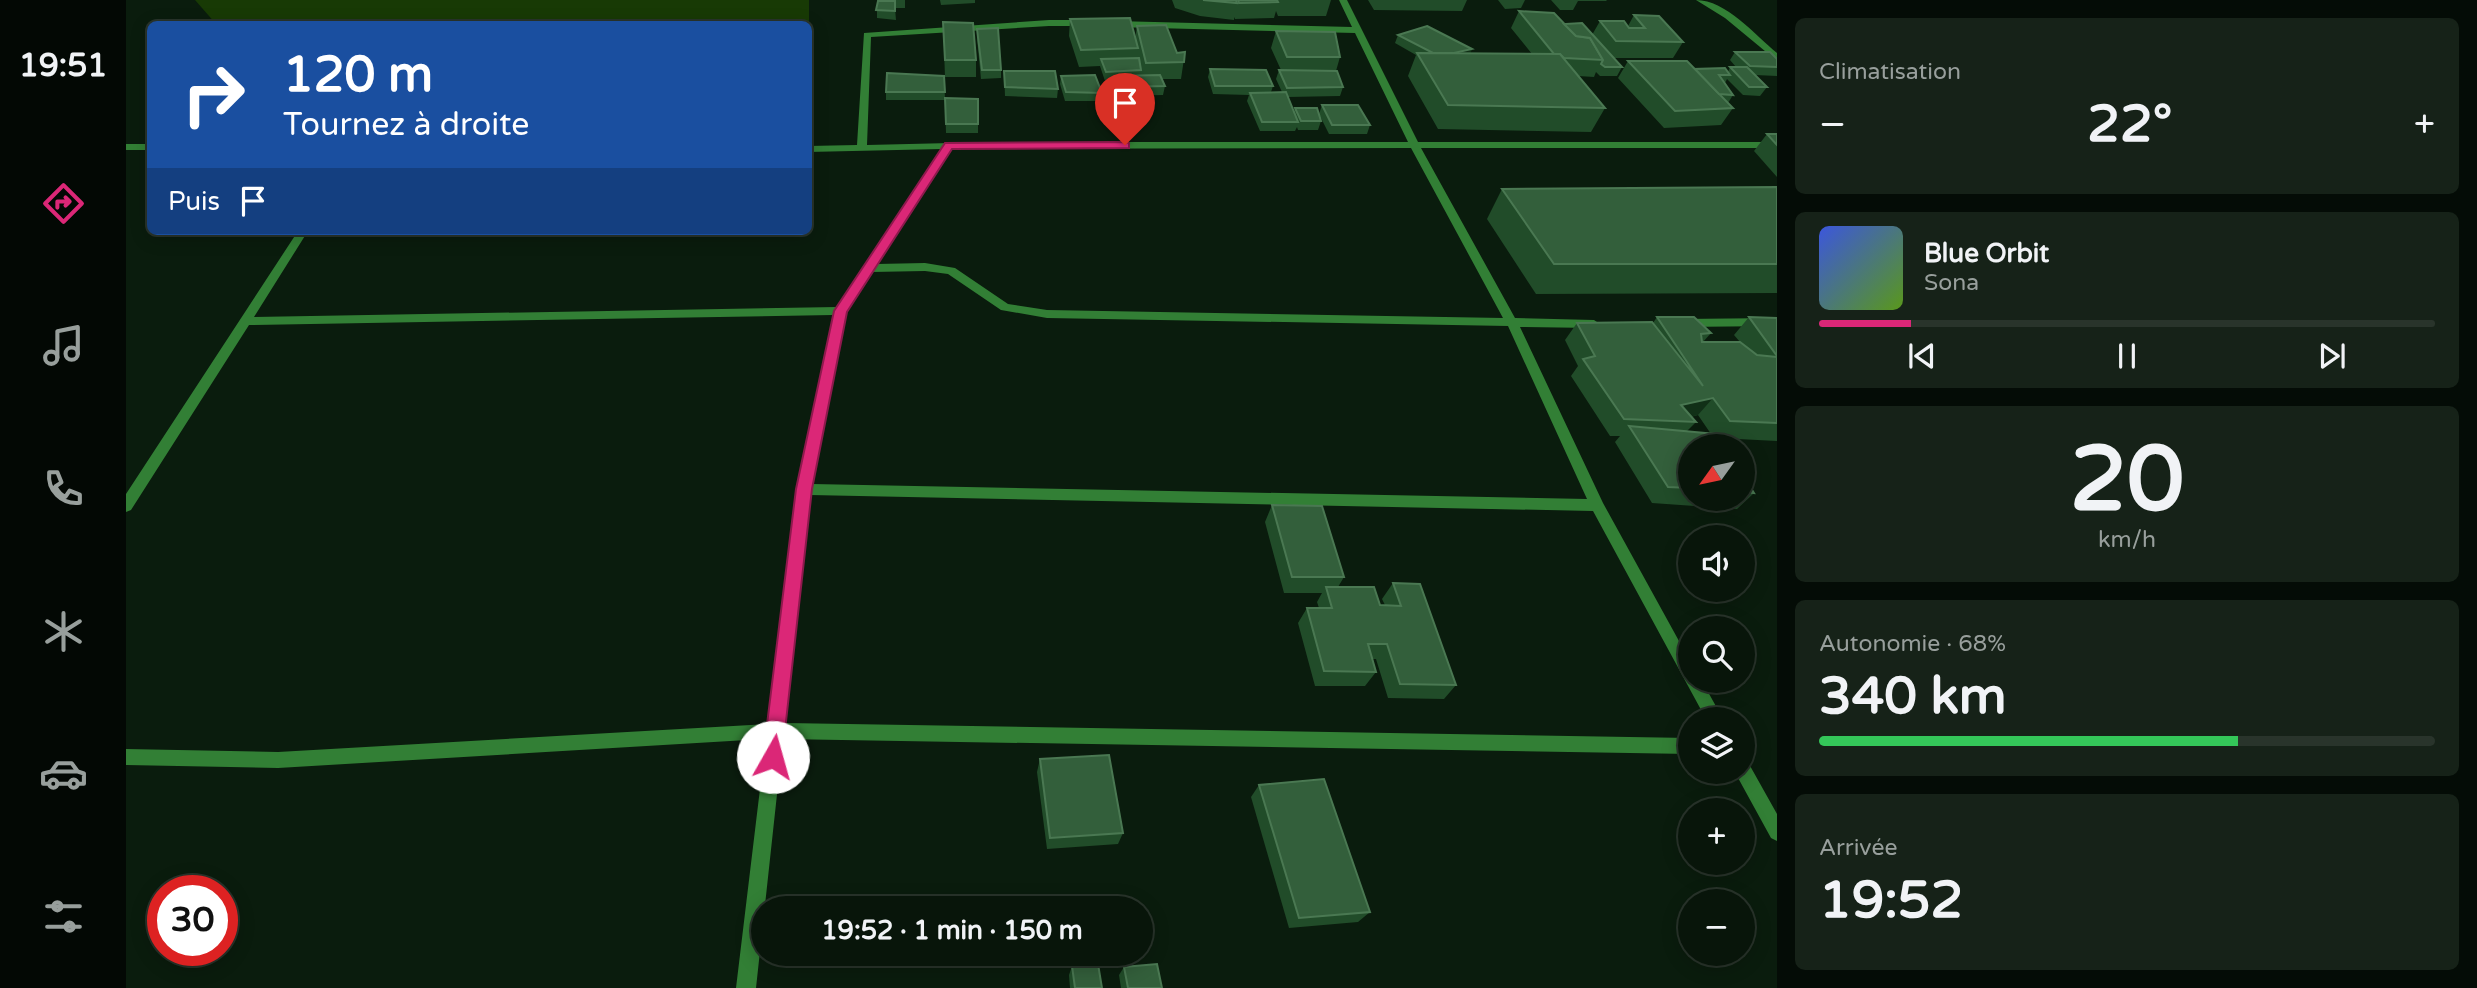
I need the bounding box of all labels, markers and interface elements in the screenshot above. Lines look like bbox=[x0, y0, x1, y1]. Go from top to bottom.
text: 120 m bbox=[283, 46, 433, 105]
text: 19:51 bbox=[19, 47, 107, 85]
icon: right bbox=[168, 49, 259, 140]
text: Climatisation bbox=[1819, 58, 1961, 86]
pin bbox=[1095, 73, 1155, 145]
icon: arrive bbox=[1106, 84, 1144, 122]
text: 22° bbox=[2087, 93, 2172, 156]
text: − bbox=[1819, 102, 1846, 148]
text: + bbox=[2414, 102, 2435, 148]
text: Tournez à droite bbox=[283, 106, 529, 144]
icon: directions bbox=[39, 179, 88, 228]
icon: arrive bbox=[234, 182, 272, 220]
text: Puis bbox=[168, 186, 220, 217]
text: Blue Orbit bbox=[1924, 238, 2049, 269]
text: Sona bbox=[1924, 269, 1979, 297]
icon: music bbox=[39, 321, 88, 370]
icon: previous bbox=[1903, 337, 1941, 375]
icon: pause bbox=[2108, 337, 2146, 375]
icon: next bbox=[2313, 337, 2351, 375]
text: 20 bbox=[2070, 425, 2184, 535]
north arrow bbox=[1678, 434, 1755, 511]
map controls bbox=[1678, 434, 1755, 966]
icon: phone bbox=[39, 464, 88, 513]
button: sound bbox=[1678, 525, 1755, 602]
text: km/h bbox=[2098, 526, 2156, 554]
icon: climate bbox=[39, 607, 88, 656]
button: search bbox=[1678, 616, 1755, 693]
text: Autonomie · 68% bbox=[1819, 630, 2006, 658]
text: 340 km bbox=[1819, 665, 2007, 728]
button: layers bbox=[1678, 707, 1755, 784]
position arrow bbox=[736, 720, 810, 794]
icon: car bbox=[39, 749, 88, 798]
button: + bbox=[1678, 798, 1755, 875]
text: Arrivée bbox=[1819, 834, 1897, 862]
text: 19:52 bbox=[1819, 869, 1963, 932]
speed limit sign: 30 bbox=[147, 875, 238, 966]
button: − bbox=[1678, 889, 1755, 966]
icon: filters bbox=[39, 892, 88, 941]
text: 19:52 · 1 min · 150 m bbox=[821, 915, 1083, 946]

